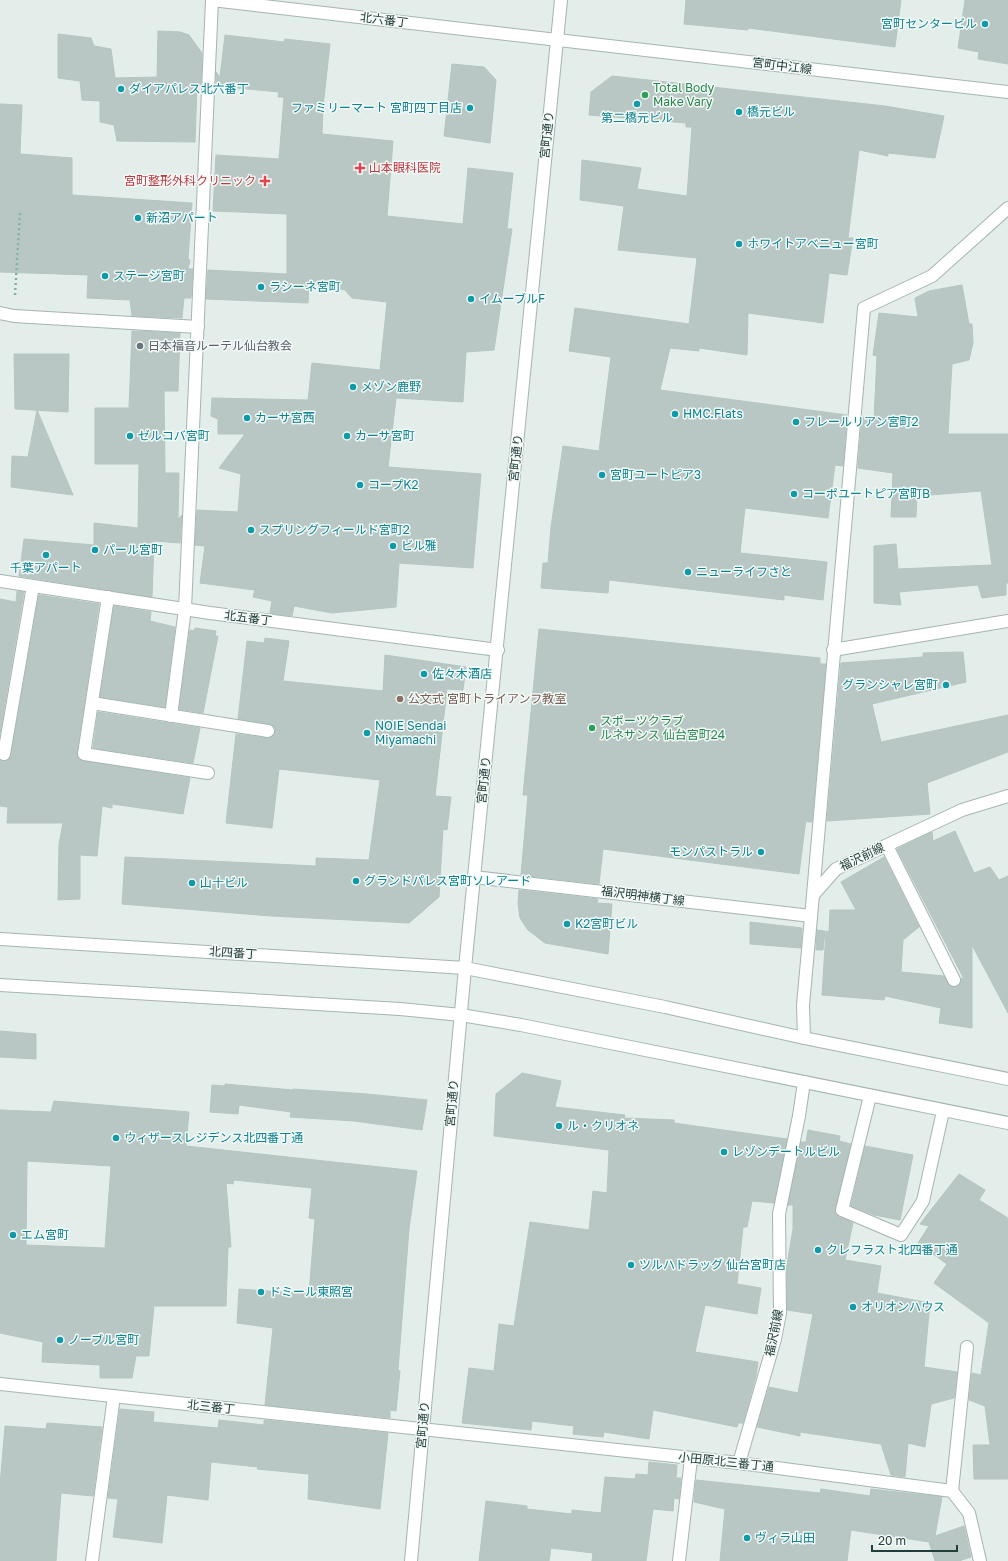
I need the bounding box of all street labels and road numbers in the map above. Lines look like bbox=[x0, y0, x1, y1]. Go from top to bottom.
street label: 北六番丁 bbox=[359, 9, 409, 30]
street label: 宮町中江線 bbox=[751, 54, 813, 77]
street label: 宮町通り bbox=[537, 110, 556, 160]
street label: 宮町通り bbox=[506, 433, 525, 483]
street label: 北五番丁 bbox=[223, 607, 273, 628]
street label: 宮町通り bbox=[474, 755, 493, 805]
street label: 福沢前線 bbox=[837, 839, 887, 874]
street label: 福沢明神横丁線 bbox=[600, 883, 686, 908]
street label: 北四番丁 bbox=[209, 943, 258, 962]
street label: 宮町通り bbox=[442, 1078, 461, 1128]
street label: 福沢前線 bbox=[762, 1308, 785, 1358]
street label: 北三番丁 bbox=[186, 1397, 236, 1416]
street label: 宮町通り bbox=[413, 1400, 432, 1450]
street label: 小田原北三番丁通 bbox=[678, 1449, 775, 1474]

